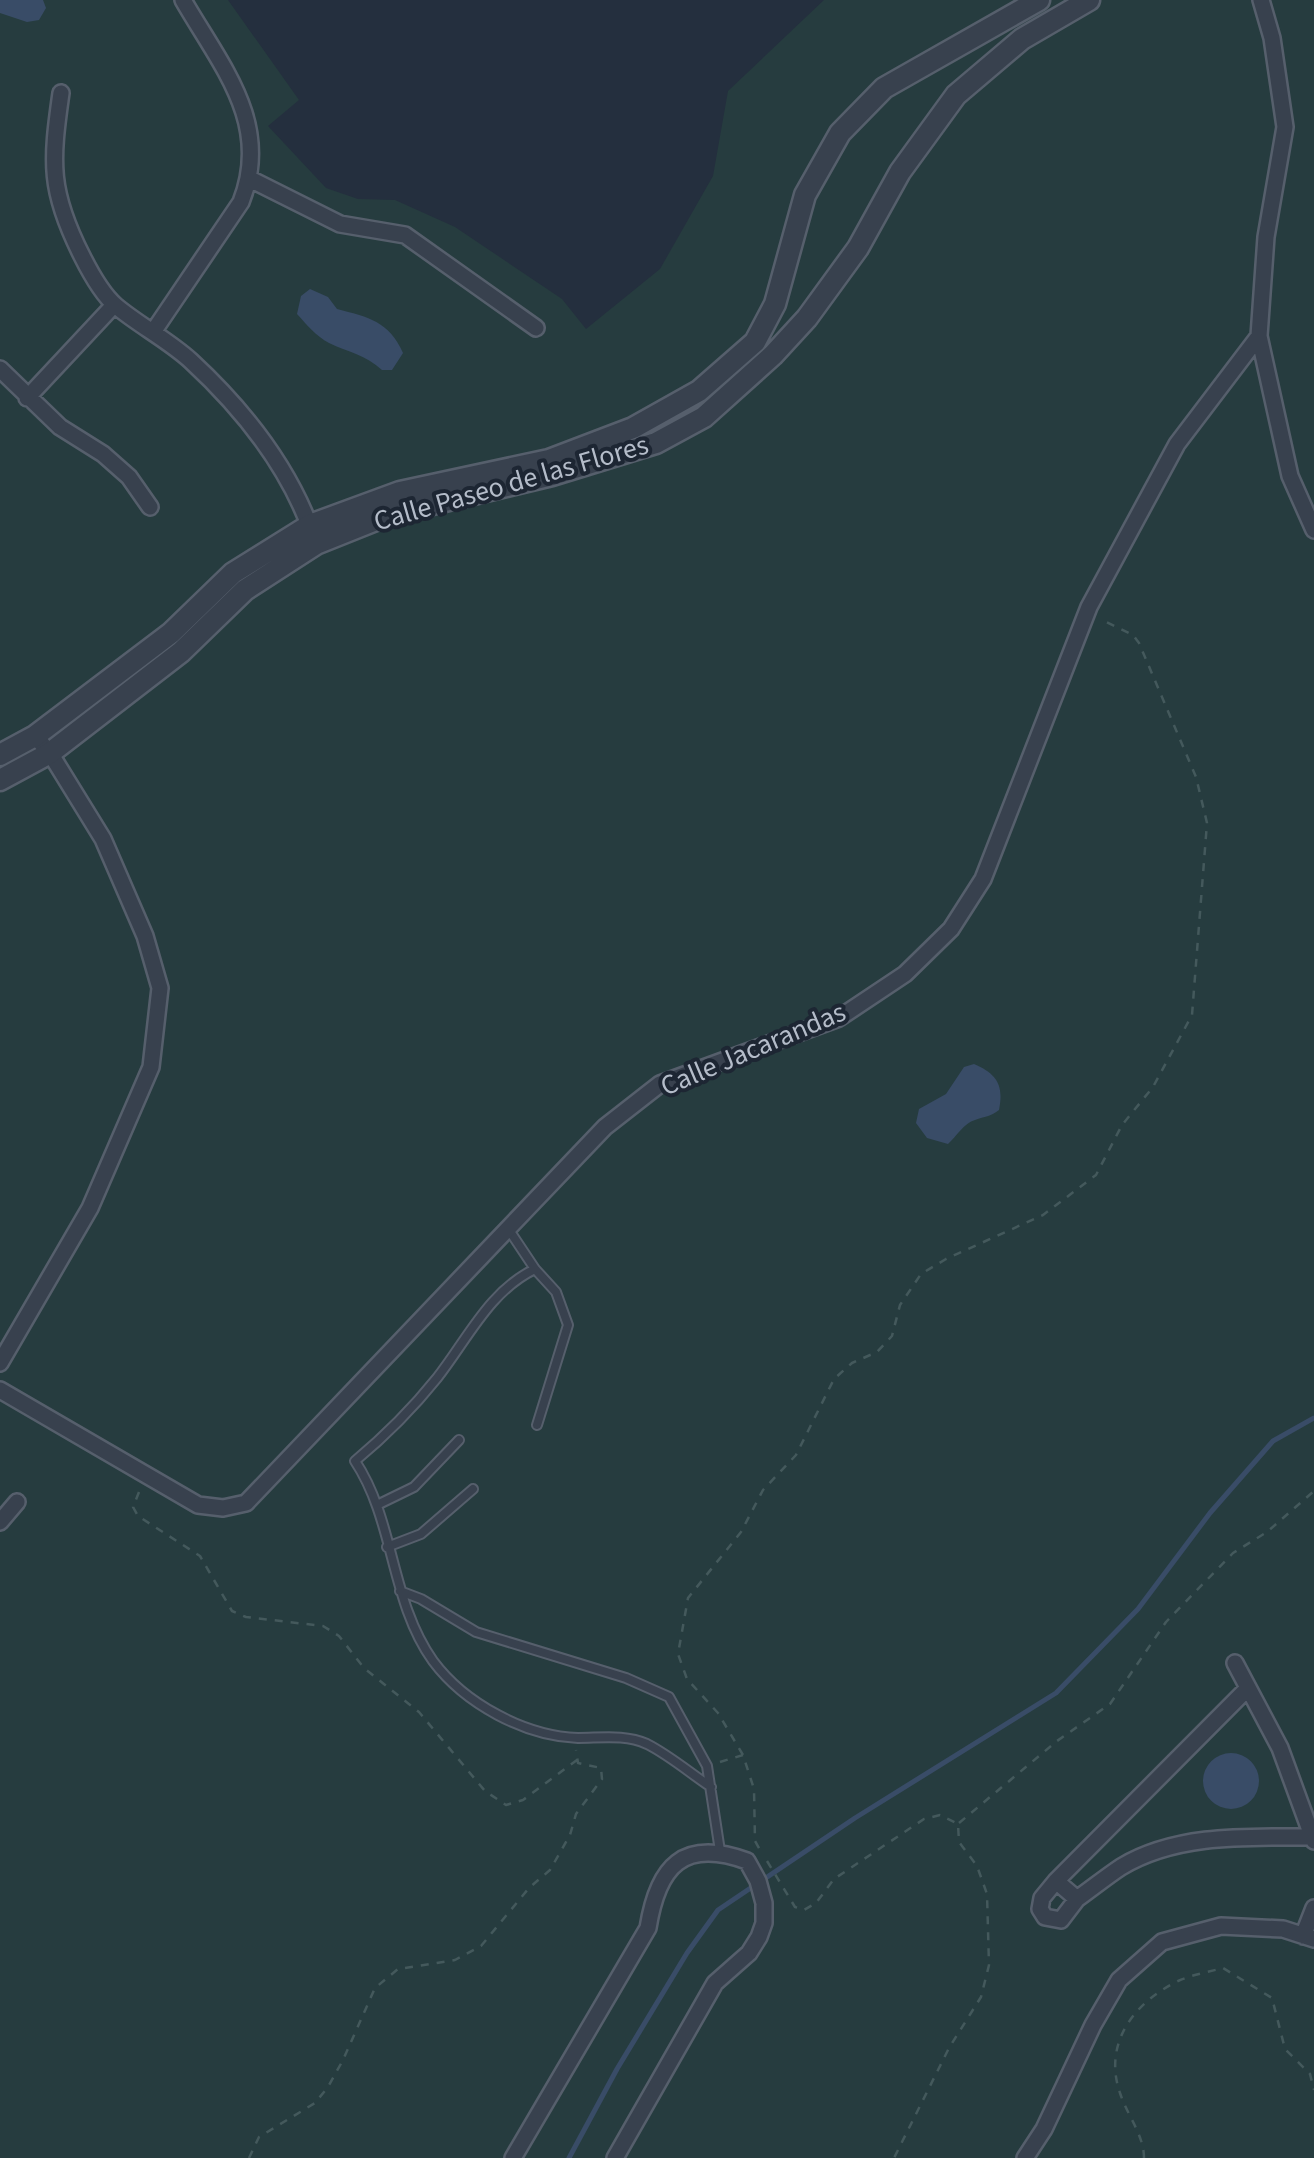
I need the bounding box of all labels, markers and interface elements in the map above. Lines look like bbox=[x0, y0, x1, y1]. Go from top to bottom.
street label: Calle Paseo de las Flores bbox=[369, 425, 653, 541]
street label: Calle Jacarandas bbox=[654, 992, 852, 1106]

